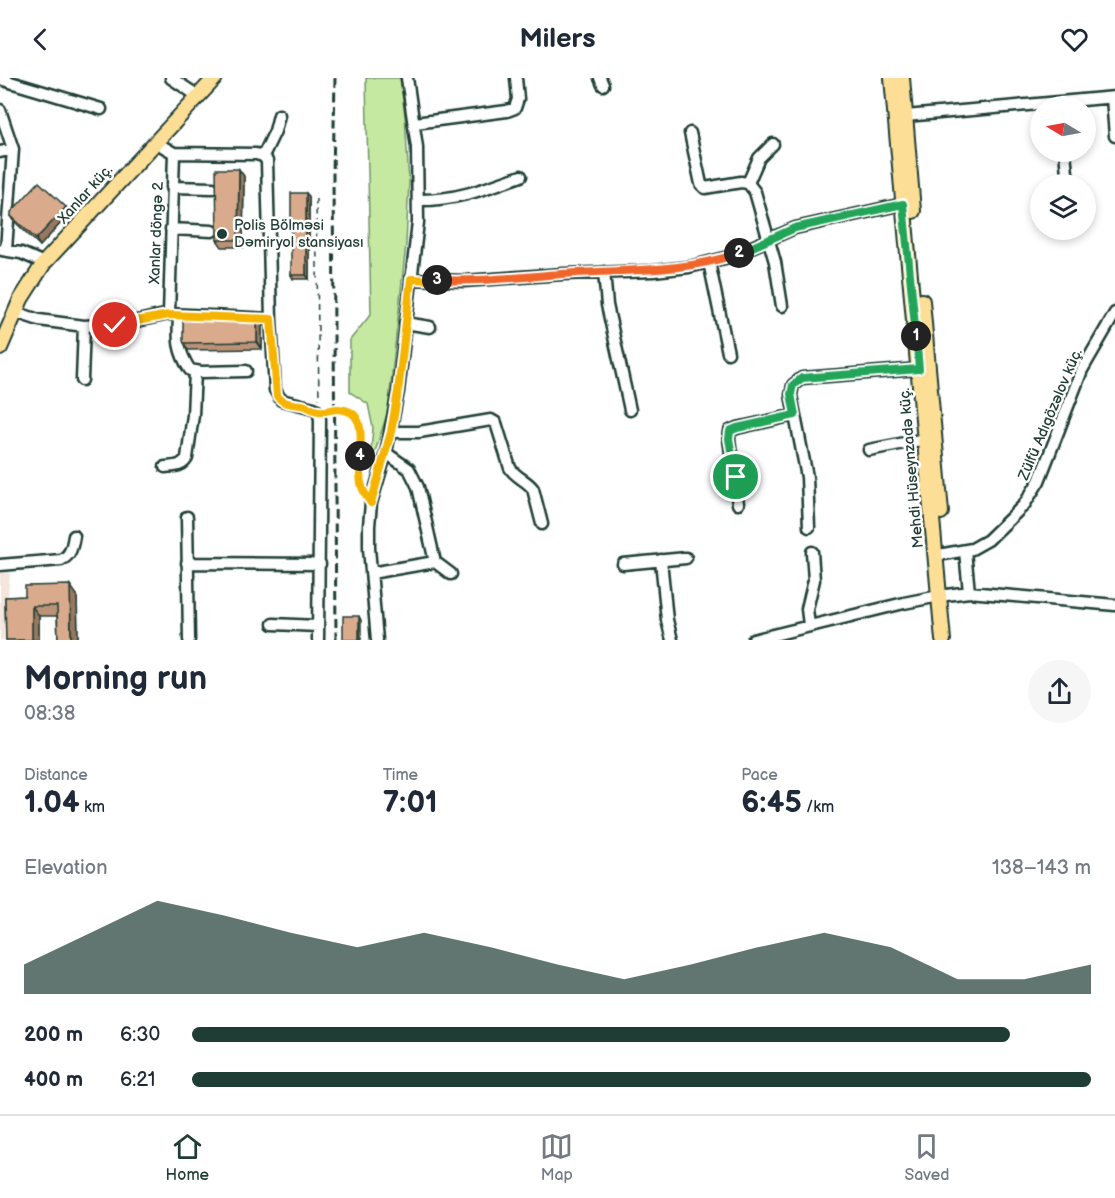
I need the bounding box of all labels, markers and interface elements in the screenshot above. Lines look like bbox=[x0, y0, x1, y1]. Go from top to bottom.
icon: back bbox=[24, 23, 57, 56]
text: Milers bbox=[519, 23, 596, 55]
icon: heart bbox=[1058, 23, 1091, 56]
north arrow bbox=[1030, 96, 1096, 162]
map controls bbox=[1030, 96, 1096, 240]
street label: Xanlar küç. bbox=[53, 161, 117, 229]
button: layers bbox=[1030, 174, 1096, 240]
street label: Xanlar döngə 2 bbox=[145, 181, 168, 286]
place label: Polis Bölməsi Dəmiryol stansiyası bbox=[234, 216, 364, 252]
marker: Polis Bölməsi Dəmiryol stansiyası bbox=[215, 227, 229, 241]
pin: 2 bbox=[724, 238, 754, 268]
text: 2 bbox=[734, 243, 744, 262]
pin: 3 bbox=[422, 265, 452, 295]
text: 3 bbox=[432, 270, 442, 289]
pin bbox=[89, 299, 140, 350]
icon: check bbox=[98, 308, 131, 341]
pin: 1 bbox=[901, 321, 931, 351]
text: 1 bbox=[913, 326, 919, 345]
street label: Zülfü Adıgözəlov küç. bbox=[1014, 345, 1087, 484]
street label: Mehdi Hüseynzadə küç. bbox=[895, 387, 928, 549]
pin: 4 bbox=[345, 441, 375, 471]
text: 4 bbox=[355, 446, 365, 465]
pin bbox=[710, 451, 761, 502]
icon: arrive bbox=[719, 460, 752, 493]
text: Morning run bbox=[24, 659, 207, 699]
button: share bbox=[1028, 660, 1091, 723]
text: 08:38 bbox=[24, 702, 75, 726]
text: Distance bbox=[24, 766, 88, 785]
text: Time bbox=[383, 766, 418, 785]
text: Pace bbox=[741, 766, 778, 785]
text: 1.04 bbox=[24, 785, 80, 821]
text: 7:01 bbox=[383, 785, 438, 821]
text: 6:45 bbox=[741, 785, 802, 821]
text: km bbox=[80, 798, 105, 817]
text: /km bbox=[802, 798, 834, 817]
text: Elevation bbox=[24, 856, 107, 880]
text: 138–143 m bbox=[992, 856, 1091, 880]
text: 200 m bbox=[24, 1023, 83, 1047]
text: 6:30 bbox=[120, 1023, 160, 1047]
text: 400 m bbox=[24, 1068, 83, 1092]
text: 6:21 bbox=[120, 1068, 156, 1092]
tab: Home bbox=[166, 1130, 209, 1185]
tab: Map bbox=[540, 1130, 573, 1185]
tab: Saved bbox=[904, 1130, 949, 1185]

